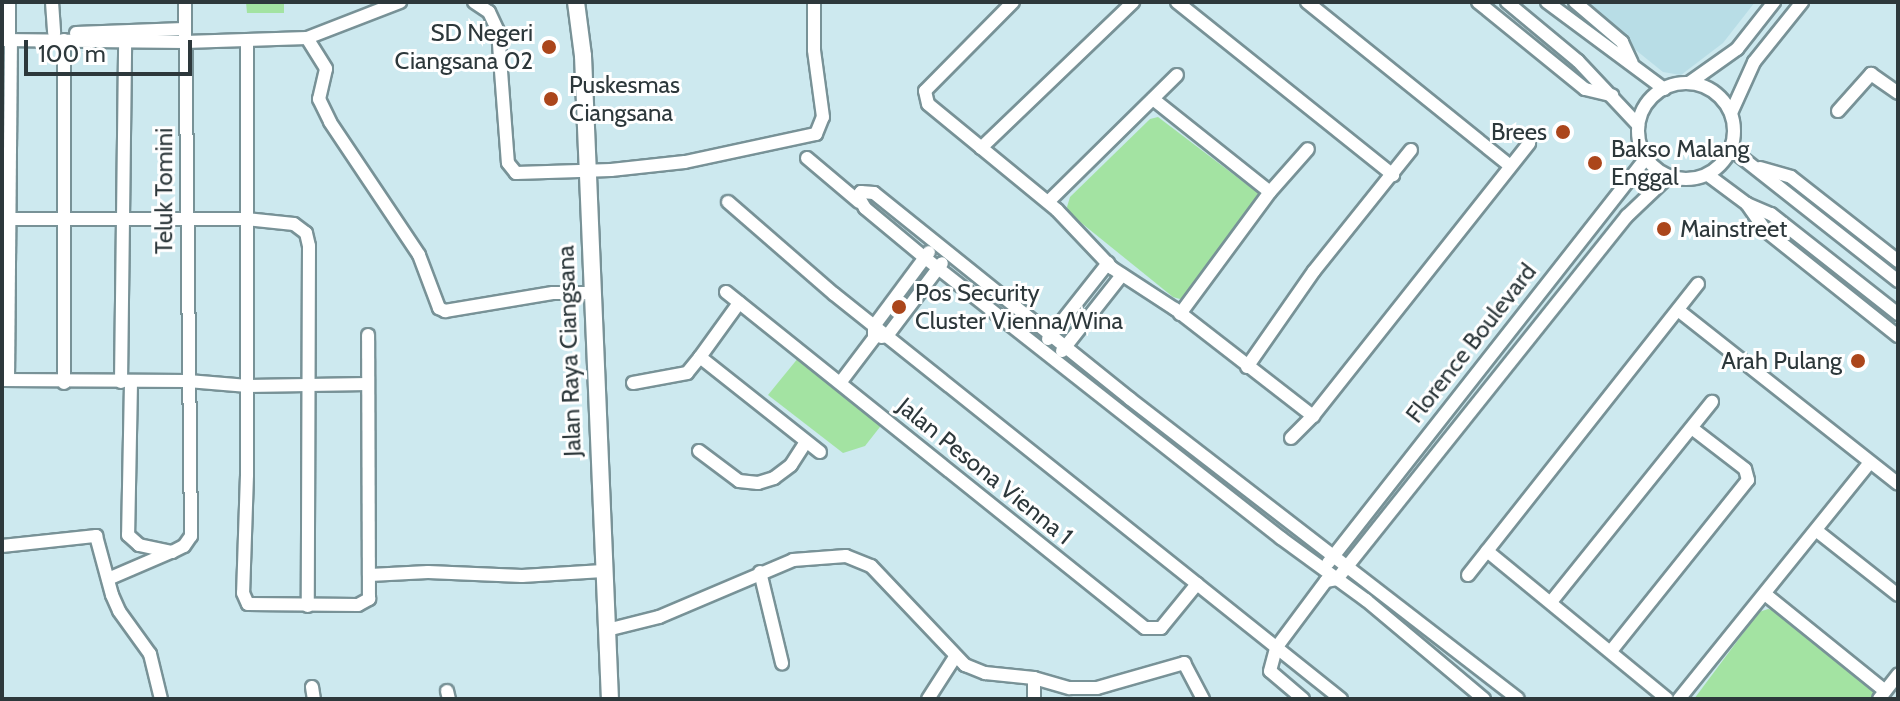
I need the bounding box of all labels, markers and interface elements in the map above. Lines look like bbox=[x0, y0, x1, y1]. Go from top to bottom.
place label: SD Negeri Ciangsana 02 bbox=[394, 19, 533, 75]
scale bar bbox=[28, 24, 196, 74]
marker: SD Negeri Ciangsana 02 bbox=[540, 38, 558, 56]
text: 100 m bbox=[38, 39, 106, 68]
place label: Puskesmas Ciangsana bbox=[569, 71, 680, 127]
marker: Puskesmas Ciangsana bbox=[540, 88, 562, 110]
place label: Brees bbox=[1491, 118, 1547, 146]
marker: Brees bbox=[1554, 123, 1572, 141]
street label: Teluk Tomini bbox=[150, 128, 178, 254]
place label: Bakso Malang Enggal bbox=[1611, 135, 1750, 191]
marker: Bakso Malang Enggal bbox=[1586, 154, 1604, 172]
place label: Mainstreet bbox=[1680, 215, 1787, 243]
marker: Mainstreet bbox=[1655, 220, 1673, 238]
street label: Jalan Raya Ciangsana bbox=[551, 245, 587, 457]
street label: Florence Boulevard bbox=[1400, 258, 1542, 428]
place label: Pos Security Cluster Vienna/Wina bbox=[915, 279, 1123, 335]
marker: Pos Security Cluster Vienna/Wina bbox=[890, 298, 908, 316]
place label: Arah Pulang bbox=[1721, 347, 1842, 375]
marker: Arah Pulang bbox=[1849, 352, 1867, 370]
street label: Jalan Pesona Vienna 1 bbox=[892, 391, 1078, 551]

